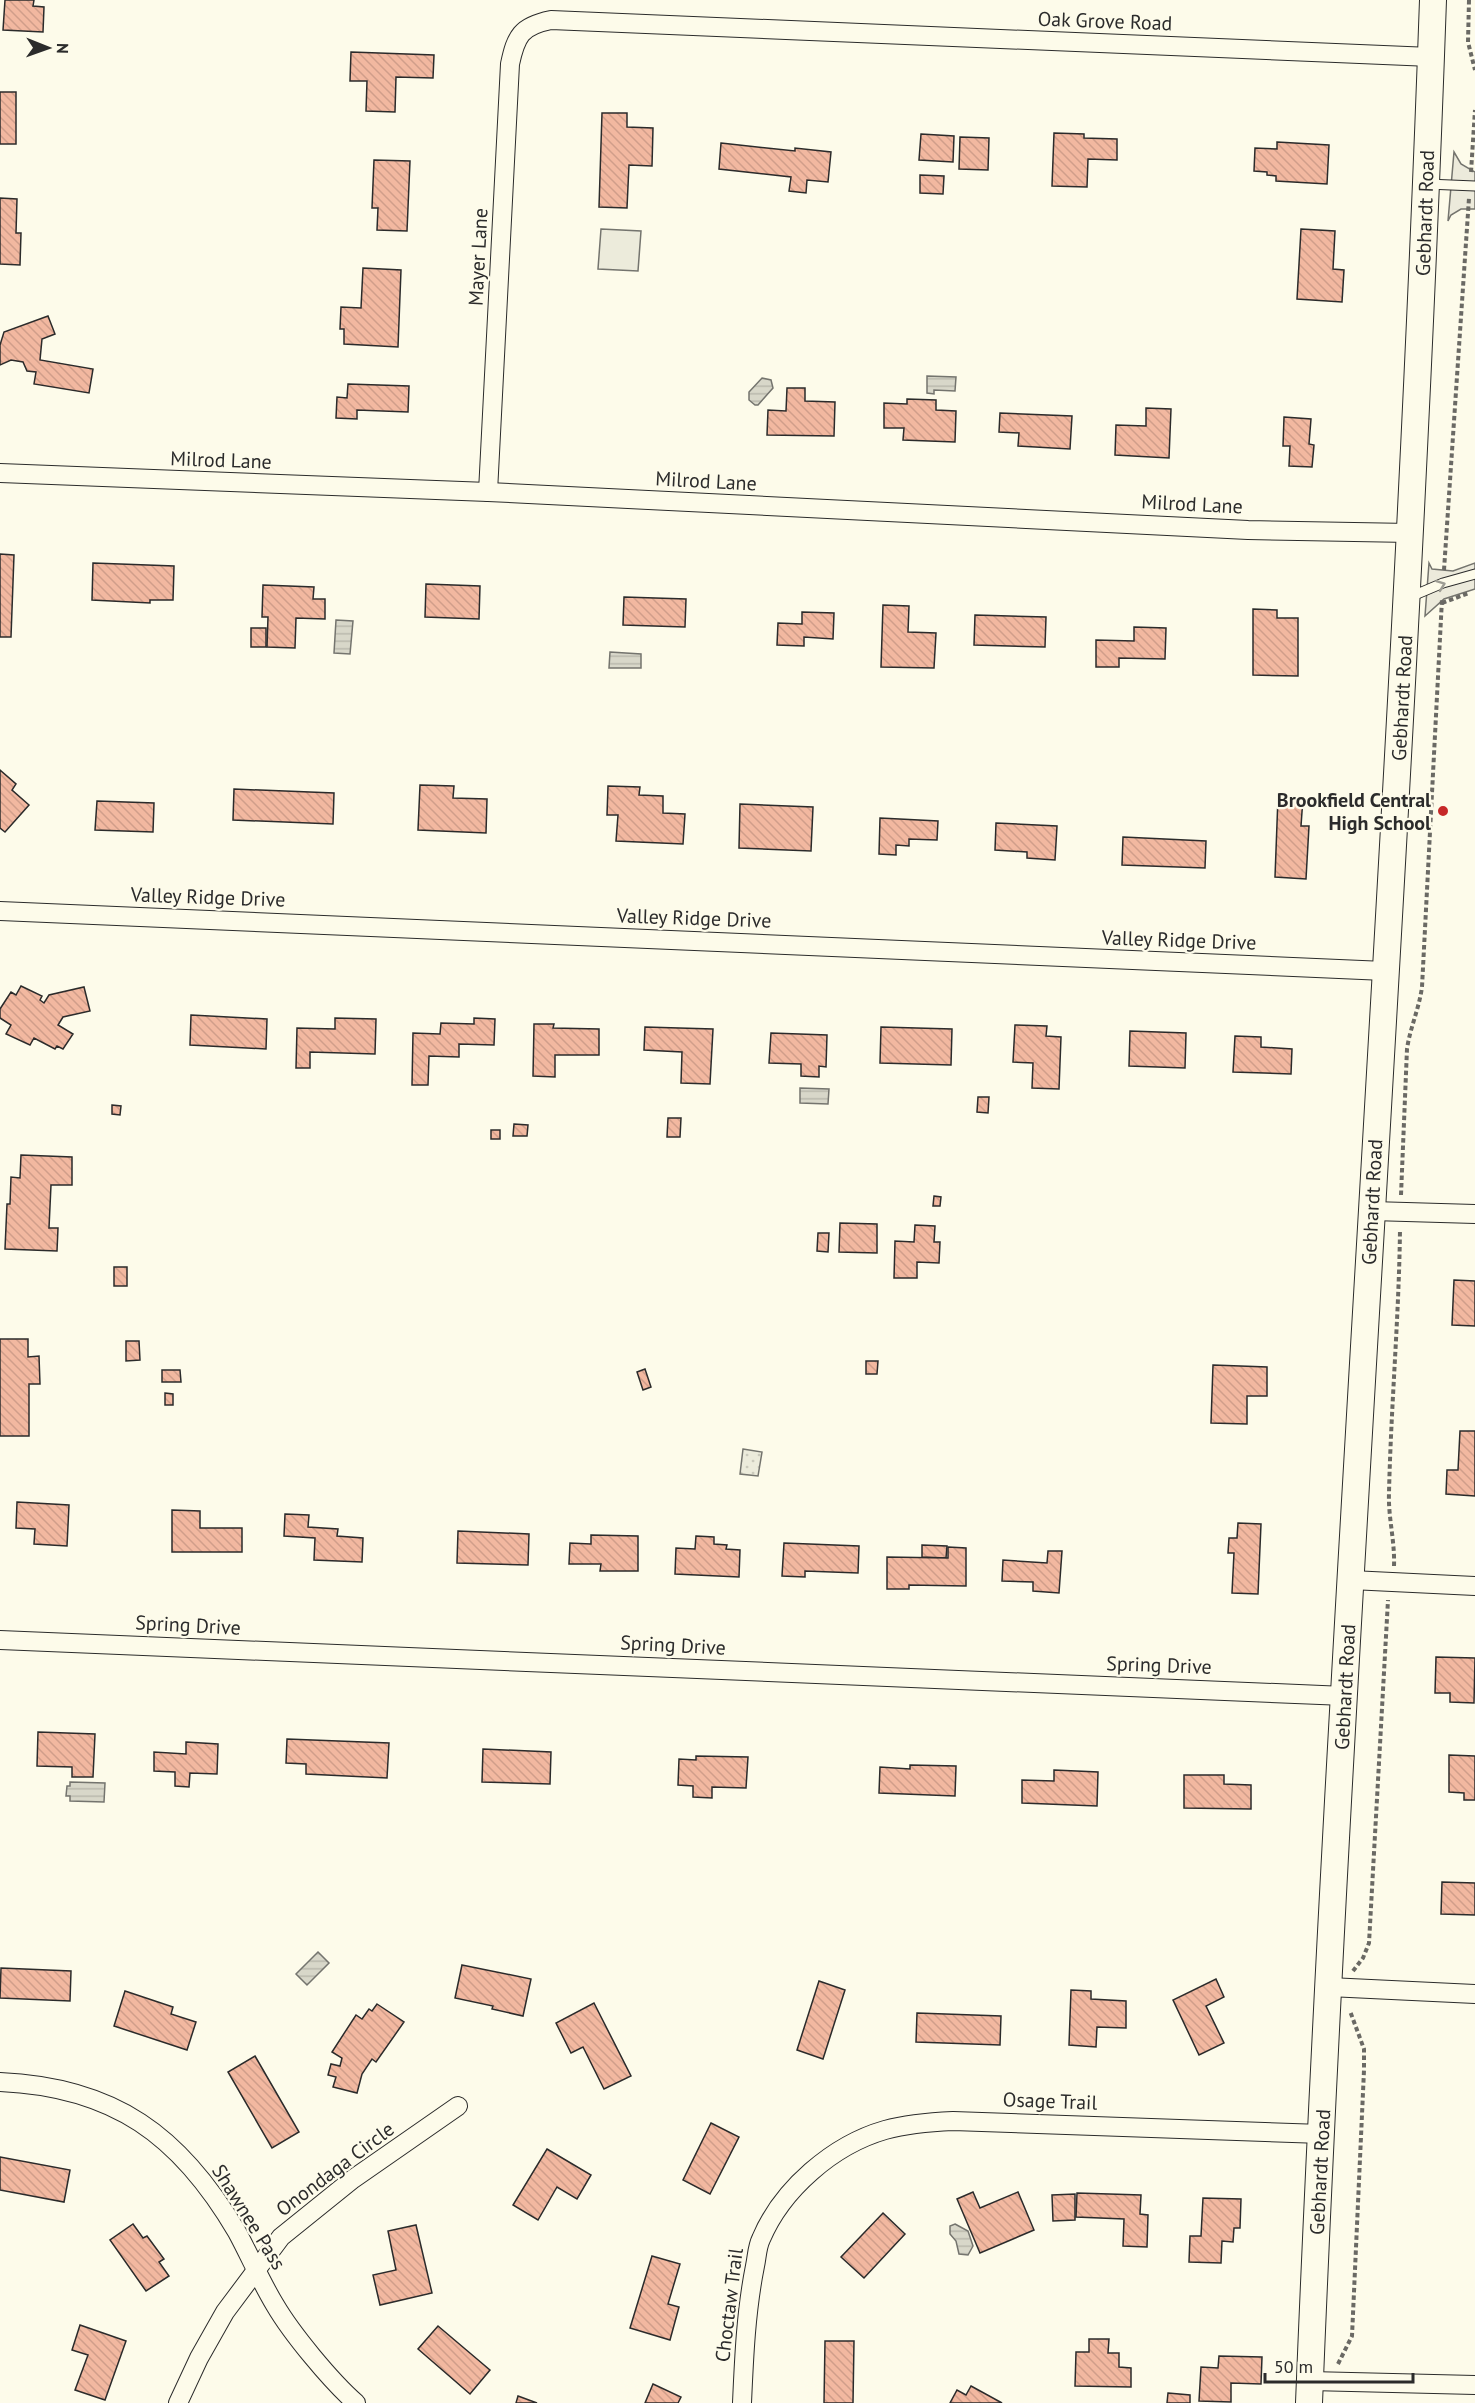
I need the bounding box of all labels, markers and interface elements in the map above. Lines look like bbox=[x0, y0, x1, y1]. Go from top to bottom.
street label: Oak Grove Road bbox=[1037, 6, 1173, 36]
north arrow bbox=[18, 18, 78, 78]
text: N bbox=[53, 43, 73, 54]
street label: Gebhardt Road bbox=[1410, 150, 1440, 276]
street label: Mayer Lane bbox=[462, 207, 494, 307]
street label: Milrod Lane bbox=[170, 445, 272, 475]
street label: Milrod Lane bbox=[655, 465, 757, 497]
street label: Milrod Lane bbox=[1141, 488, 1243, 520]
one-way arrow bbox=[1435, 579, 1446, 592]
street label: Gebhardt Road bbox=[1386, 634, 1418, 762]
place label: Brookfield Central High School bbox=[1277, 787, 1431, 836]
marker: Brookfield Central High School bbox=[1436, 804, 1450, 818]
street label: Valley Ridge Drive bbox=[129, 881, 286, 913]
street label: Valley Ridge Drive bbox=[615, 902, 772, 934]
street label: Valley Ridge Drive bbox=[1100, 924, 1257, 956]
street label: Gebhardt Road bbox=[1356, 1138, 1388, 1266]
street label: Spring Drive bbox=[135, 1609, 241, 1641]
street label: Gebhardt Road bbox=[1329, 1623, 1361, 1751]
street label: Spring Drive bbox=[620, 1629, 726, 1661]
street label: Spring Drive bbox=[1106, 1650, 1212, 1680]
street label: Osage Trail bbox=[1002, 2086, 1098, 2116]
street label: Gebhardt Road bbox=[1304, 2108, 1336, 2236]
street label: Onondaga Circle bbox=[271, 2116, 399, 2222]
street label: Shawnee Pass bbox=[206, 2159, 292, 2275]
street label: Choctaw Trail bbox=[709, 2246, 749, 2363]
scale bar bbox=[1265, 2346, 1414, 2384]
text: 50 m bbox=[1274, 2355, 1313, 2378]

